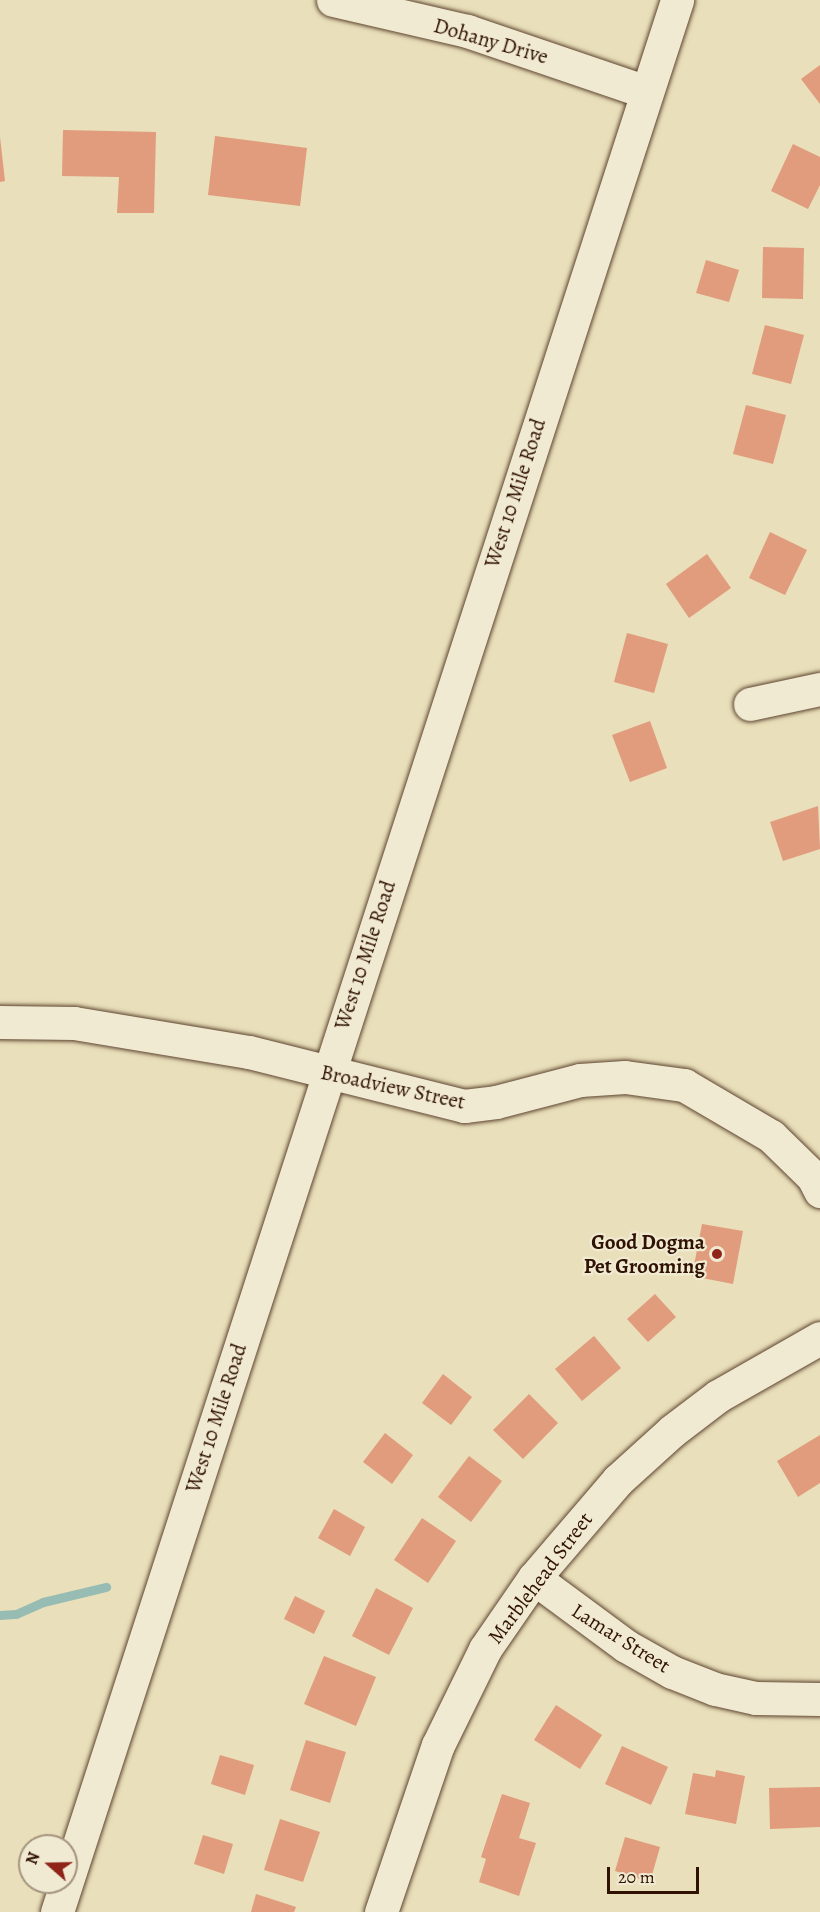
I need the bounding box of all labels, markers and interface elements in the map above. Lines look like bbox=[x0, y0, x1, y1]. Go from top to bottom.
street label: Dohany Drive bbox=[431, 13, 551, 69]
street label: West 10 Mile Road bbox=[479, 415, 551, 571]
street label: West 10 Mile Road bbox=[329, 877, 401, 1033]
street label: Broadview Street bbox=[319, 1059, 467, 1115]
place label: Good Dogma Pet Grooming bbox=[584, 1229, 705, 1279]
marker: Good Dogma Pet Grooming bbox=[710, 1247, 724, 1261]
street label: West 10 Mile Road bbox=[180, 1340, 252, 1496]
street label: Marblehead Street bbox=[482, 1507, 598, 1649]
street label: Lamar Street bbox=[567, 1598, 675, 1678]
north arrow bbox=[18, 1834, 78, 1894]
text: N bbox=[21, 1849, 45, 1868]
scale bar bbox=[610, 1855, 702, 1893]
text: 20 m bbox=[618, 1865, 655, 1889]

